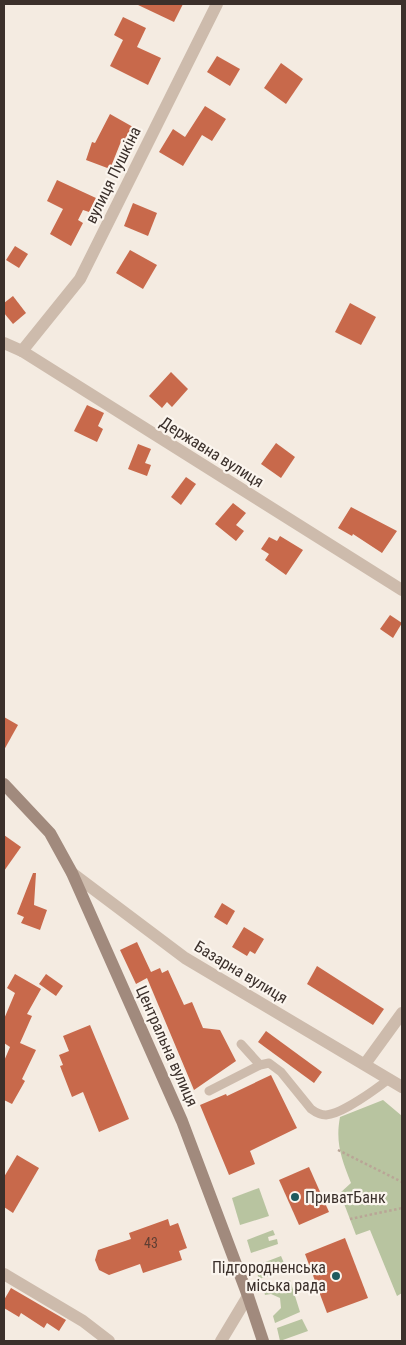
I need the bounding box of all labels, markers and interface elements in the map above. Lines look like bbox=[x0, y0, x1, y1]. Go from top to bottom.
street label: вулиця Пушкіна bbox=[81, 123, 145, 227]
street label: Державна вулиця bbox=[157, 413, 267, 491]
street label: Базарна вулиця bbox=[191, 937, 291, 1007]
street label: Центральна вулиця bbox=[132, 983, 202, 1109]
place label: ПриватБанк bbox=[305, 1188, 386, 1207]
marker: ПриватБанк bbox=[289, 1191, 301, 1203]
house number: 43 bbox=[144, 1235, 158, 1251]
place label: Підгородненська міська рада bbox=[212, 1258, 326, 1295]
marker: Підгородненська міська рада bbox=[330, 1270, 342, 1282]

